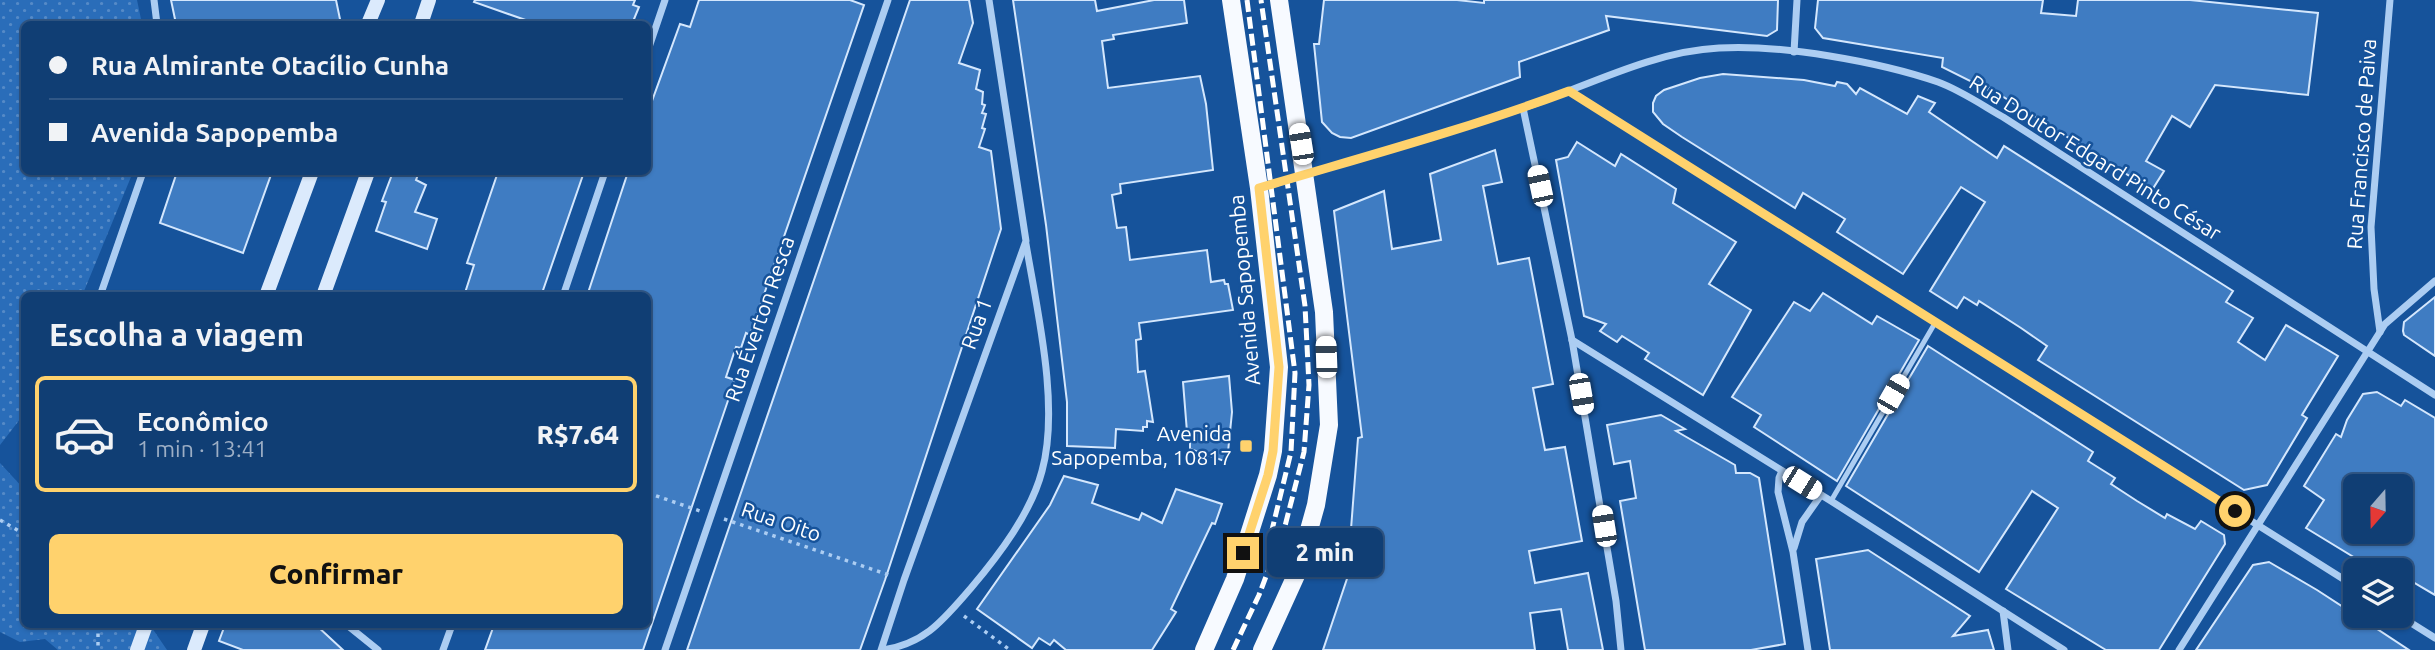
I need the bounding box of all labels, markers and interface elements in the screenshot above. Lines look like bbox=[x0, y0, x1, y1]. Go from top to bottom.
street label: Rua Francisco de Paiva bbox=[2342, 38, 2380, 250]
text: Rua Almirante Otacílio Cunha bbox=[91, 51, 449, 80]
street label: Rua Doutor Edgard Pinto César bbox=[1965, 70, 2226, 245]
text: Avenida Sapopemba bbox=[91, 118, 338, 147]
car bbox=[1288, 122, 1315, 166]
car bbox=[1526, 163, 1555, 209]
street label: Avenida Sapopemba bbox=[1224, 194, 1264, 387]
street label: Rua Éverton Resca bbox=[719, 233, 799, 405]
street label: Rua 1 bbox=[956, 295, 996, 352]
text: Escolha a viagem bbox=[49, 316, 304, 352]
car bbox=[1315, 336, 1338, 378]
car bbox=[1568, 371, 1595, 417]
car bbox=[1874, 371, 1913, 417]
icon: car bbox=[53, 403, 116, 466]
text: Econômico bbox=[137, 407, 269, 436]
text: R$7.64 bbox=[537, 420, 619, 449]
place label: Avenida Sapopemba, 10817 bbox=[1051, 421, 1232, 469]
text: 1 min · 13:41 bbox=[137, 436, 268, 461]
marker: Avenida Sapopemba, 10817 bbox=[1238, 438, 1254, 454]
car bbox=[1779, 463, 1826, 503]
north arrow bbox=[2343, 474, 2413, 544]
map controls bbox=[2343, 474, 2413, 628]
route start bbox=[2219, 495, 2251, 527]
street label: Rua Oito bbox=[738, 496, 824, 546]
car bbox=[1591, 504, 1618, 548]
callout: 2 min bbox=[1268, 528, 1383, 578]
button: Confirmar bbox=[49, 534, 623, 614]
route end bbox=[1227, 537, 1259, 569]
text: 2 min bbox=[1296, 540, 1354, 565]
button: layers bbox=[2343, 558, 2413, 628]

